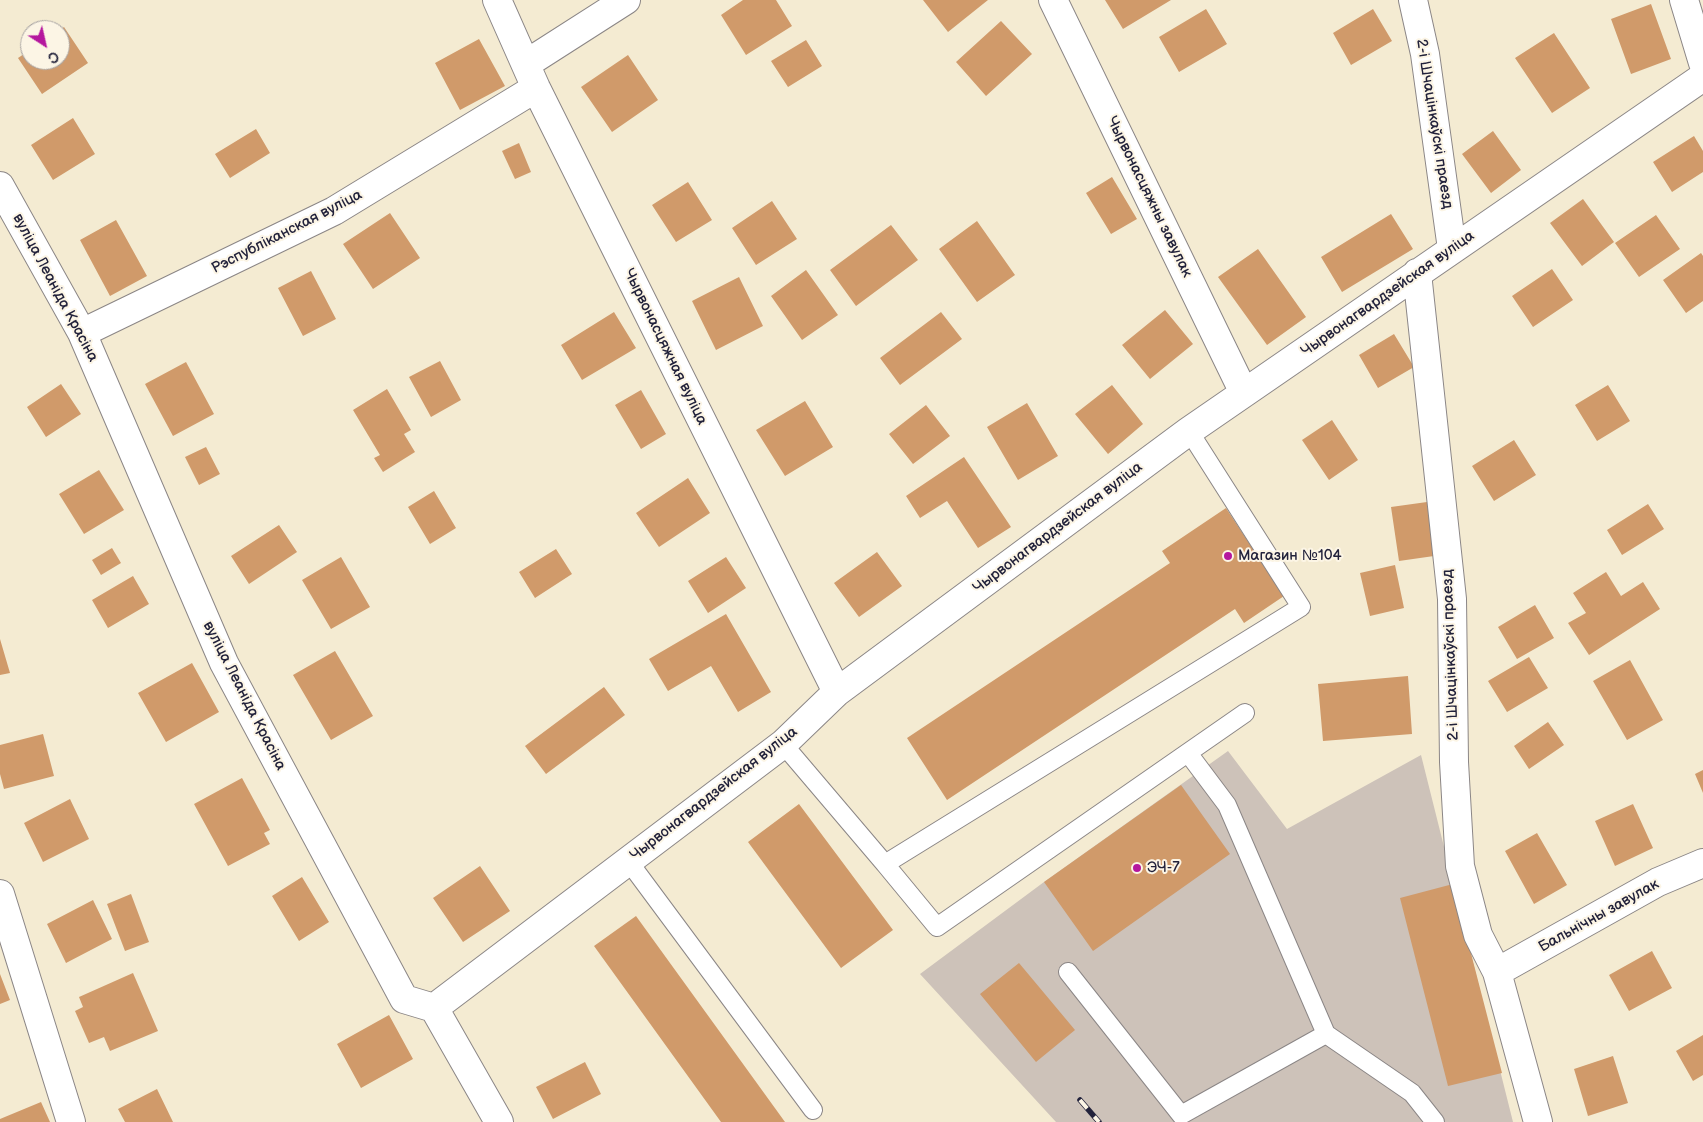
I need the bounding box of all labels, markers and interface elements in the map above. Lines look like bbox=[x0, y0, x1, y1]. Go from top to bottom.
north arrow bbox=[20, 20, 70, 70]
street label: 2-і Шчацінкаўскі праезд bbox=[1412, 38, 1456, 210]
text: С bbox=[44, 47, 62, 67]
street label: Чырвонасцяжны завулак bbox=[1102, 114, 1196, 280]
street label: Рэспубліканская вуліца bbox=[209, 186, 365, 278]
street label: вуліца Леаніда Красіна bbox=[8, 211, 102, 365]
street label: Чырвонагвардзейская вуліца bbox=[1298, 227, 1478, 361]
street label: Чырвонасцяжная вуліца bbox=[619, 266, 711, 428]
street label: Чырвонагвардзейская вуліца bbox=[970, 458, 1146, 598]
place label: Магазин №104 bbox=[1238, 547, 1342, 565]
marker: Магазин №104 bbox=[1222, 550, 1234, 562]
street label: 2-і Шчацінкаўскі праезд bbox=[1439, 569, 1463, 741]
street label: вуліца Леаніда Красіна bbox=[199, 618, 289, 774]
street label: Чырвонагвардзейская вуліца bbox=[627, 723, 801, 865]
place label: ЭЧ-7 bbox=[1147, 859, 1180, 877]
marker: ЭЧ-7 bbox=[1131, 862, 1143, 874]
street label: Бальнічны завулак bbox=[1536, 875, 1662, 957]

